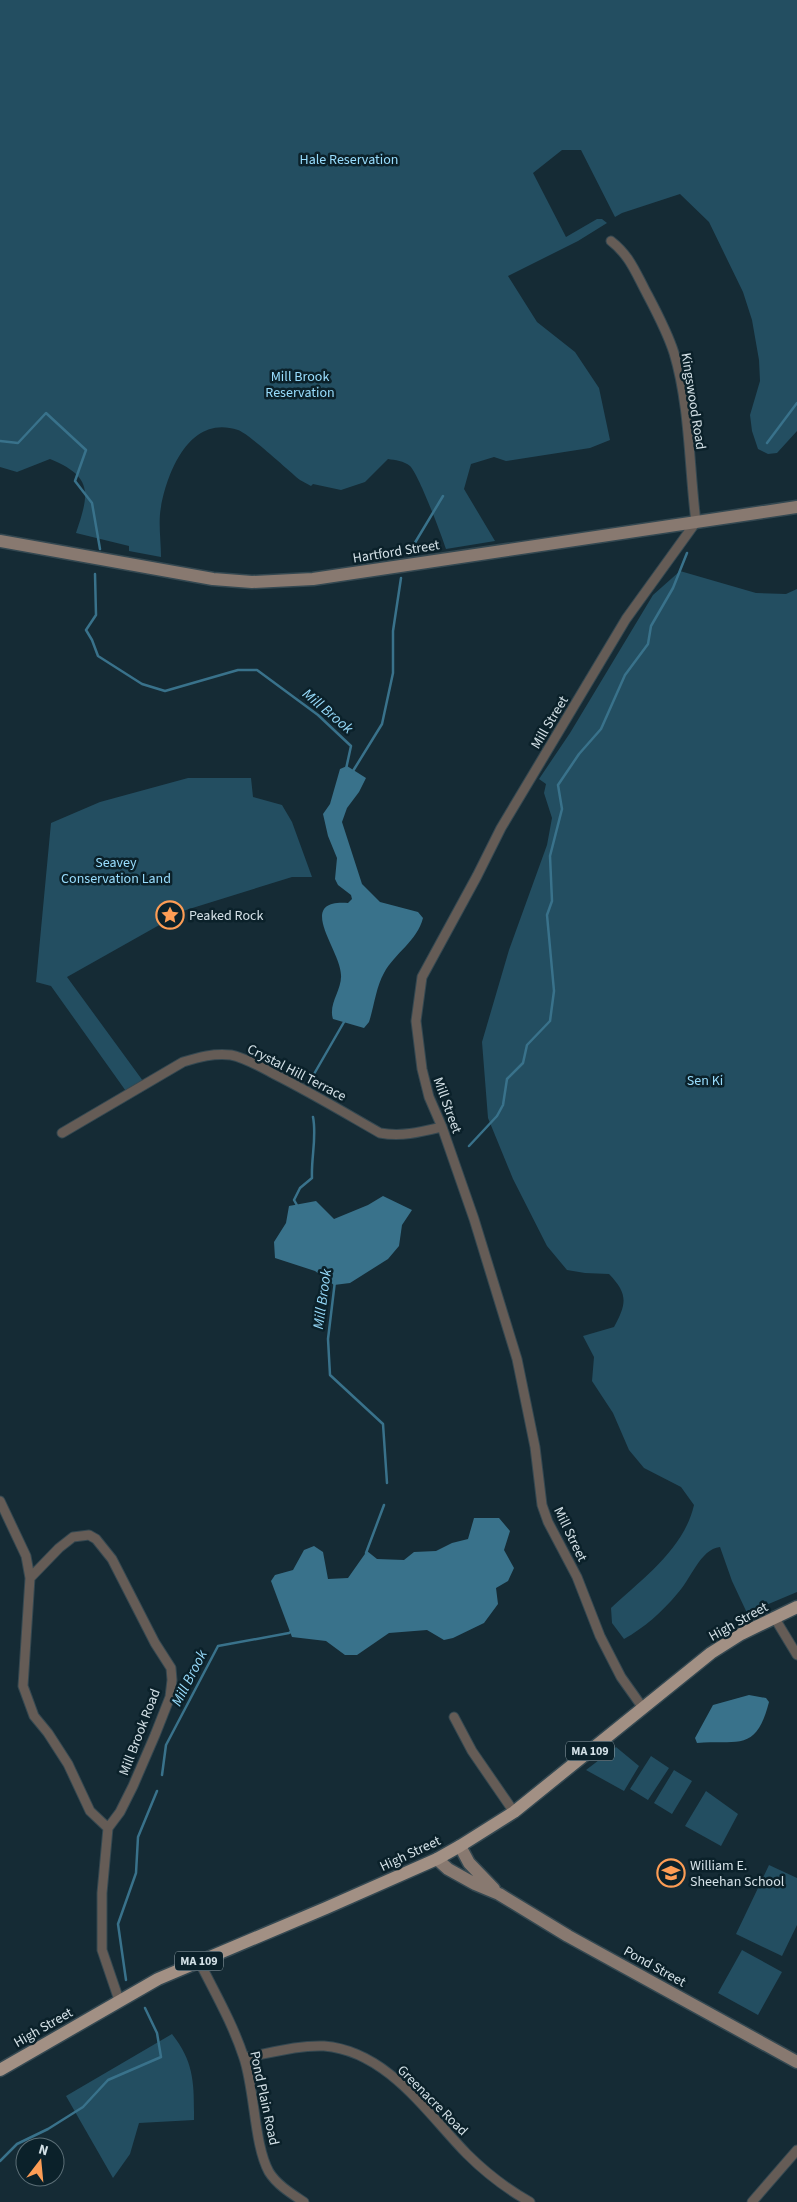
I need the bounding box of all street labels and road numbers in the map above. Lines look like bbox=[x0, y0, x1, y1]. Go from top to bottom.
street label: Kingswood Road bbox=[675, 351, 711, 451]
street label: Hartford Street bbox=[351, 535, 441, 569]
street label: Mill Street bbox=[526, 692, 574, 753]
street label: Crystal Hill Terrace bbox=[244, 1039, 350, 1106]
street label: Mill Street bbox=[428, 1074, 467, 1137]
street label: Mill Street bbox=[548, 1504, 592, 1565]
street label: High Street bbox=[705, 1597, 772, 1646]
street label: Mill Brook Road bbox=[114, 1686, 166, 1779]
road number: MA 109 bbox=[566, 1742, 614, 1760]
street label: High Street bbox=[377, 1831, 444, 1877]
street label: Pond Street bbox=[620, 1942, 690, 1992]
road number: MA 109 bbox=[175, 1952, 223, 1970]
street label: High Street bbox=[10, 2003, 77, 2053]
street label: Pond Plain Road bbox=[244, 2049, 284, 2147]
street label: Greenacre Road bbox=[392, 2061, 472, 2141]

